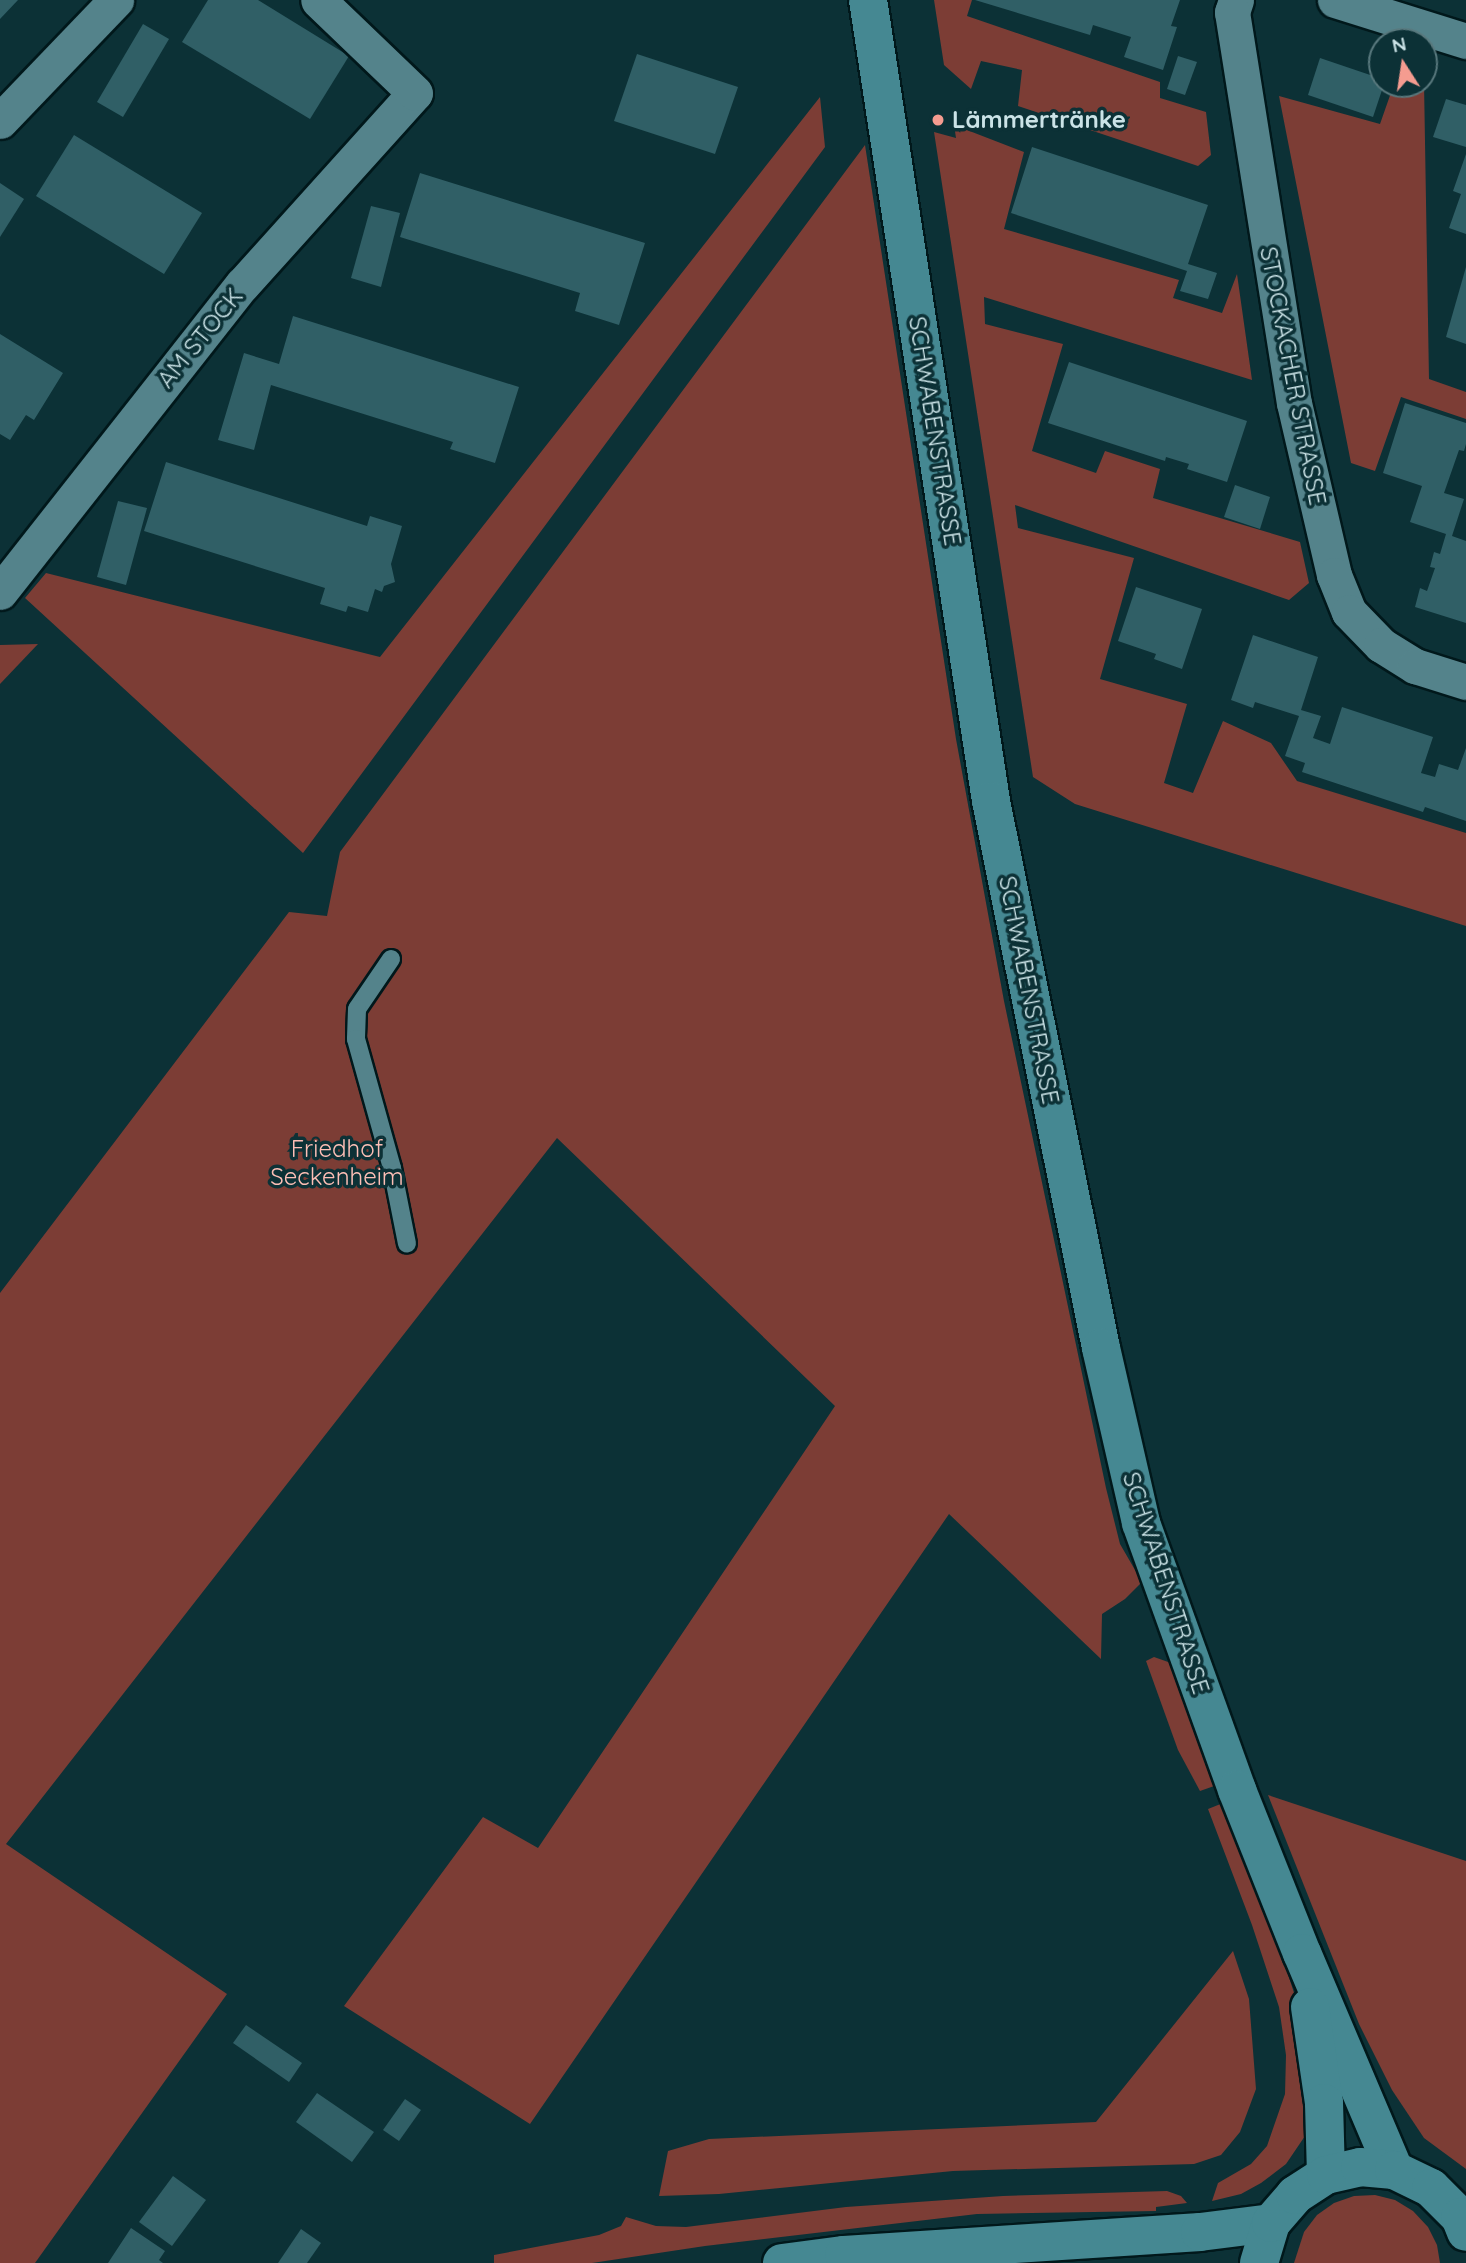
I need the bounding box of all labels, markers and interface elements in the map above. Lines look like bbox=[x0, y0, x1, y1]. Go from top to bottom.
north arrow bbox=[1368, 28, 1438, 98]
text: N bbox=[1390, 31, 1408, 58]
place label: Lämmertränke bbox=[952, 106, 1126, 134]
marker: Lämmertränke bbox=[930, 112, 946, 128]
street label: STOCKACHER STRASSE bbox=[1254, 244, 1332, 508]
street label: AM STOCK bbox=[151, 282, 249, 394]
street label: SCHWABENSTRASSE bbox=[903, 314, 967, 548]
street label: SCHWABENSTRASSE bbox=[993, 874, 1065, 1106]
park label: Friedhof Seckenheim bbox=[270, 1135, 404, 1191]
street label: SCHWABENSTRASSE bbox=[1117, 1468, 1215, 1698]

